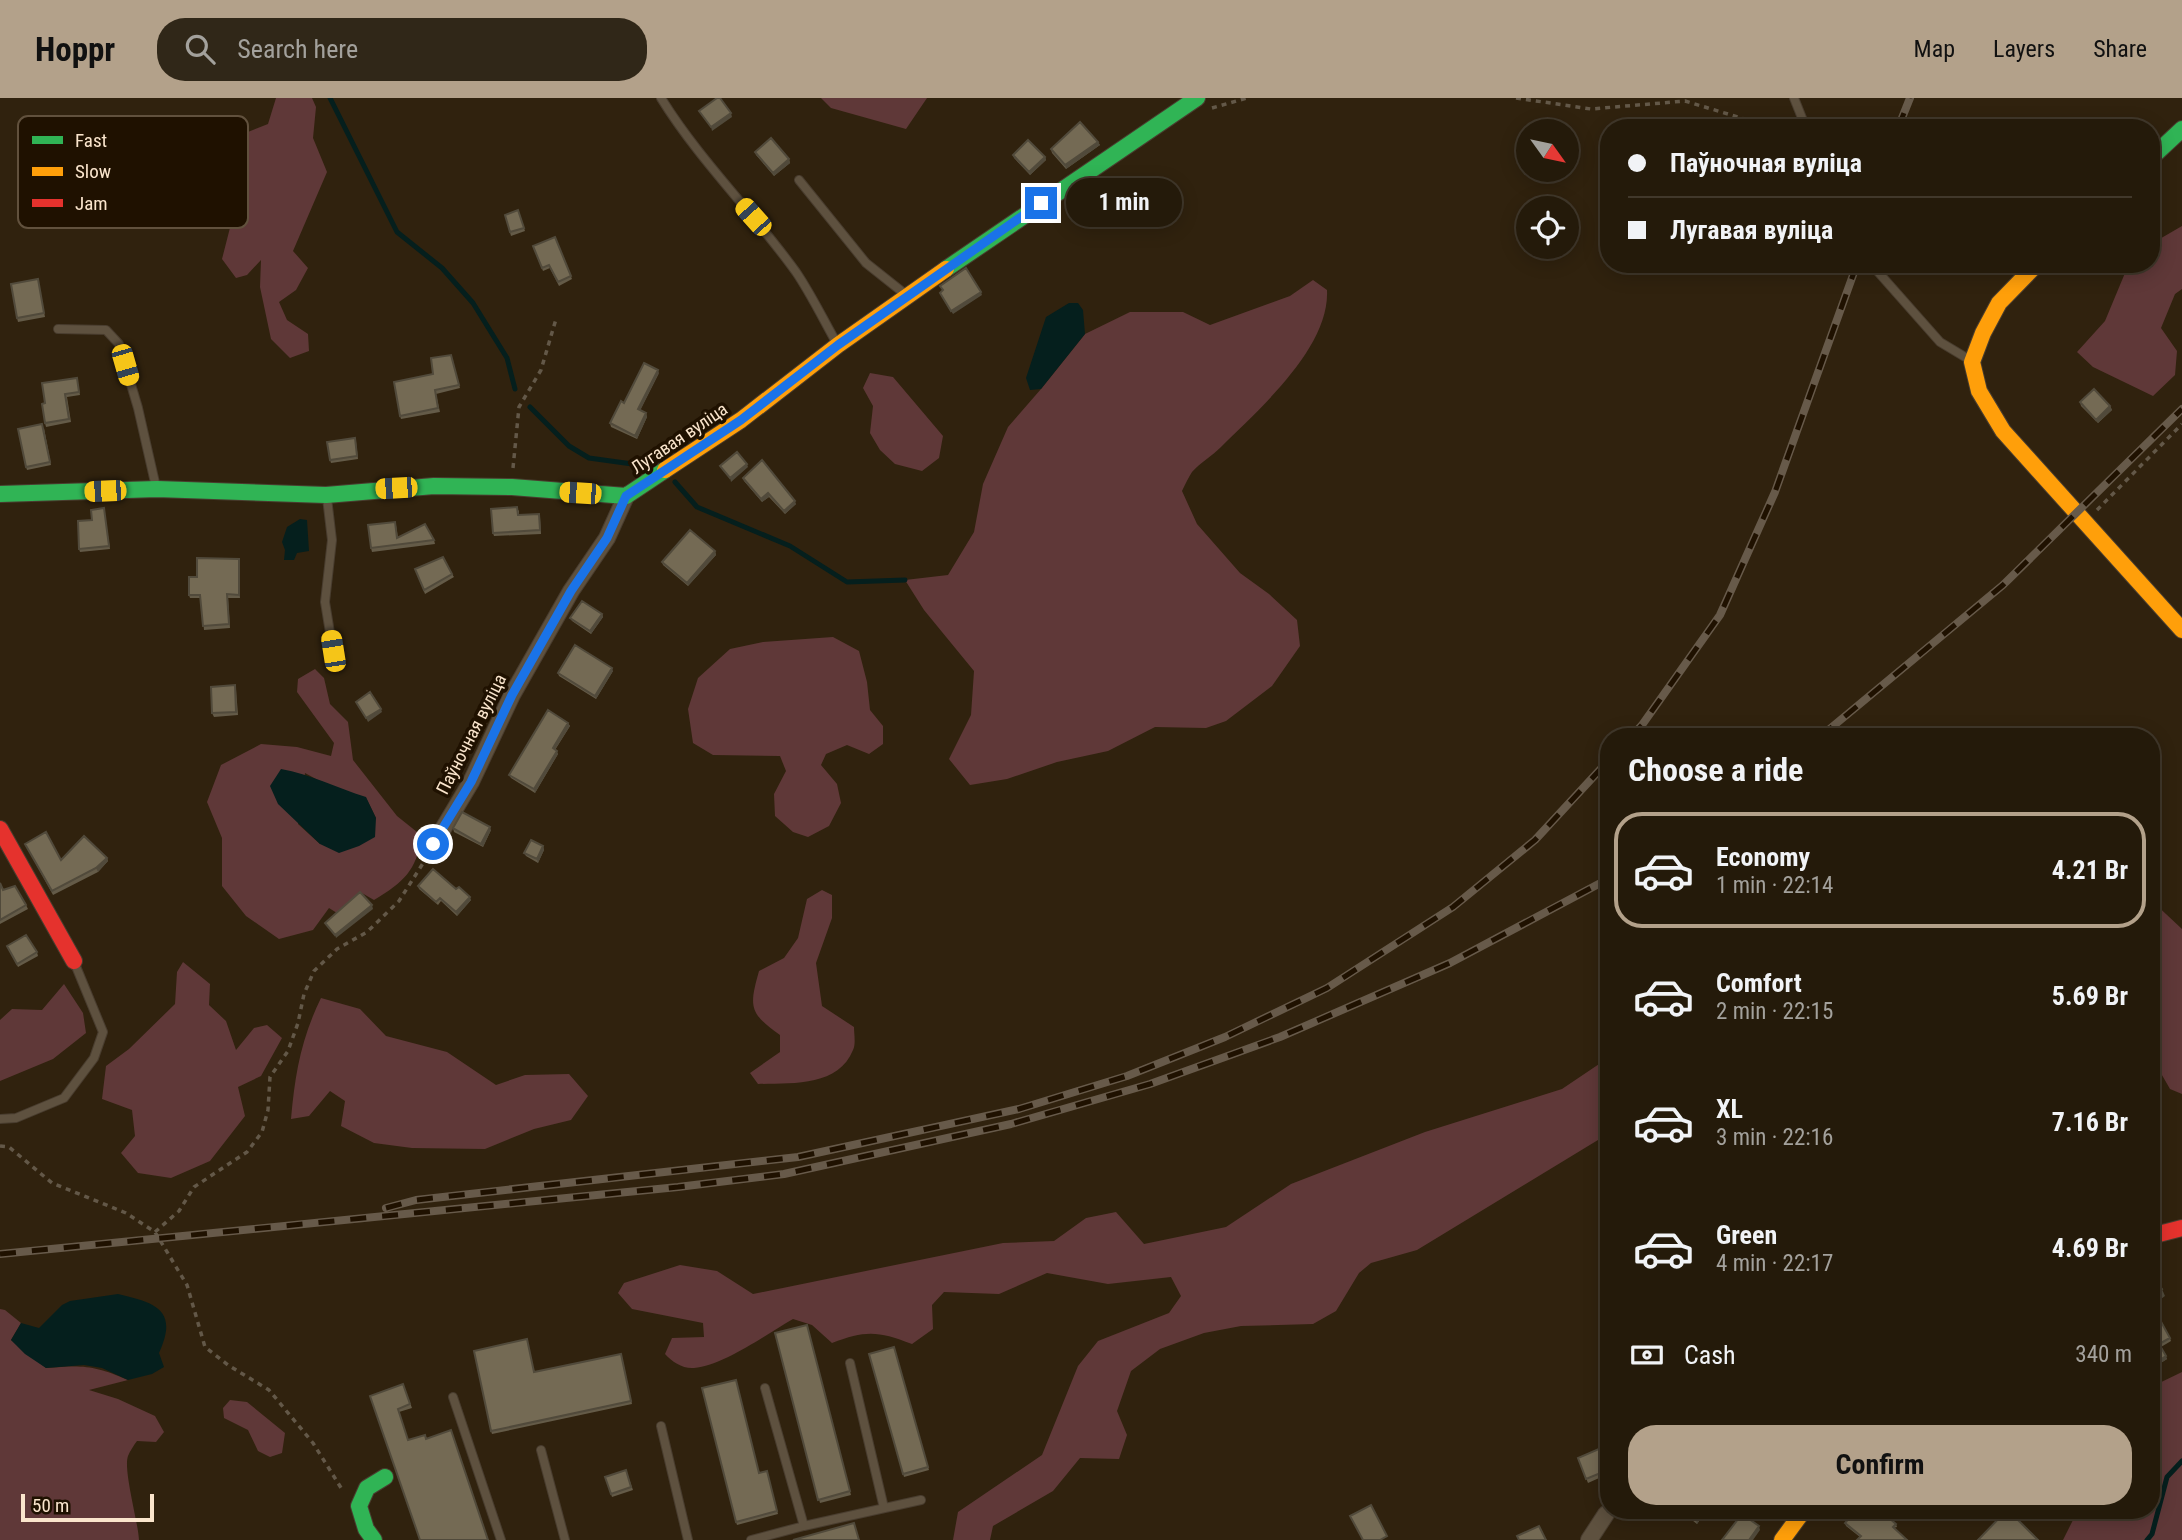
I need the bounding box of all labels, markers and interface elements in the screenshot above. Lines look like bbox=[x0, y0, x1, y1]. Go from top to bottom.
search box bbox=[157, 18, 647, 81]
text: Hoppr bbox=[35, 30, 115, 69]
icon: search bbox=[181, 30, 219, 68]
text: Search here bbox=[237, 34, 358, 64]
text: Map bbox=[1914, 35, 1955, 63]
text: Layers bbox=[1993, 35, 2055, 63]
text: Share bbox=[2093, 35, 2147, 63]
legend bbox=[18, 116, 248, 228]
north arrow bbox=[1516, 119, 1578, 182]
map controls bbox=[1516, 119, 1579, 259]
text: Fast bbox=[75, 129, 107, 152]
text: Паўночная вуліца bbox=[1670, 148, 1862, 178]
text: Slow bbox=[75, 160, 111, 183]
callout: 1 min bbox=[1066, 178, 1181, 228]
route end bbox=[1025, 187, 1057, 219]
text: 1 min bbox=[1098, 189, 1150, 216]
text: Jam bbox=[75, 192, 108, 215]
car bbox=[732, 194, 775, 240]
button: locate bbox=[1516, 196, 1579, 259]
text: Лугавая вуліца bbox=[1670, 215, 1833, 245]
car bbox=[110, 342, 141, 388]
street label: Лугавая вуліца bbox=[627, 398, 731, 478]
car bbox=[375, 476, 418, 500]
car bbox=[84, 480, 127, 502]
car bbox=[559, 481, 602, 505]
car bbox=[320, 629, 347, 673]
street label: Паўночная вуліца bbox=[432, 670, 510, 798]
text: Choose a ride bbox=[1628, 751, 1803, 789]
route start bbox=[417, 828, 449, 860]
icon: car bbox=[1632, 839, 1695, 902]
text: Economy bbox=[1716, 842, 1810, 872]
text: 4.21 Br bbox=[2052, 855, 2128, 885]
text: 1 min · 22:14 bbox=[1716, 872, 1833, 899]
icon: car bbox=[1632, 965, 1695, 1028]
text: Comfort bbox=[1716, 968, 1802, 998]
text: 5.69 Br bbox=[2052, 981, 2128, 1011]
text: 2 min · 22:15 bbox=[1716, 998, 1833, 1025]
icon: car bbox=[1632, 1091, 1695, 1154]
text: XL bbox=[1716, 1094, 1743, 1124]
text: 7.16 Br bbox=[2052, 1107, 2128, 1137]
text: 3 min · 22:16 bbox=[1716, 1124, 1833, 1151]
icon: car bbox=[1632, 1217, 1695, 1280]
text: Green bbox=[1716, 1220, 1777, 1250]
text: 4.69 Br bbox=[2052, 1233, 2128, 1263]
text: 4 min · 22:17 bbox=[1716, 1250, 1833, 1277]
icon: cash bbox=[1628, 1336, 1666, 1374]
text: Cash bbox=[1684, 1340, 1736, 1370]
text: 340 m bbox=[2075, 1341, 2132, 1368]
button: Confirm bbox=[1628, 1425, 2132, 1505]
scale bar bbox=[21, 1491, 154, 1523]
text: 50 m bbox=[32, 1494, 69, 1517]

